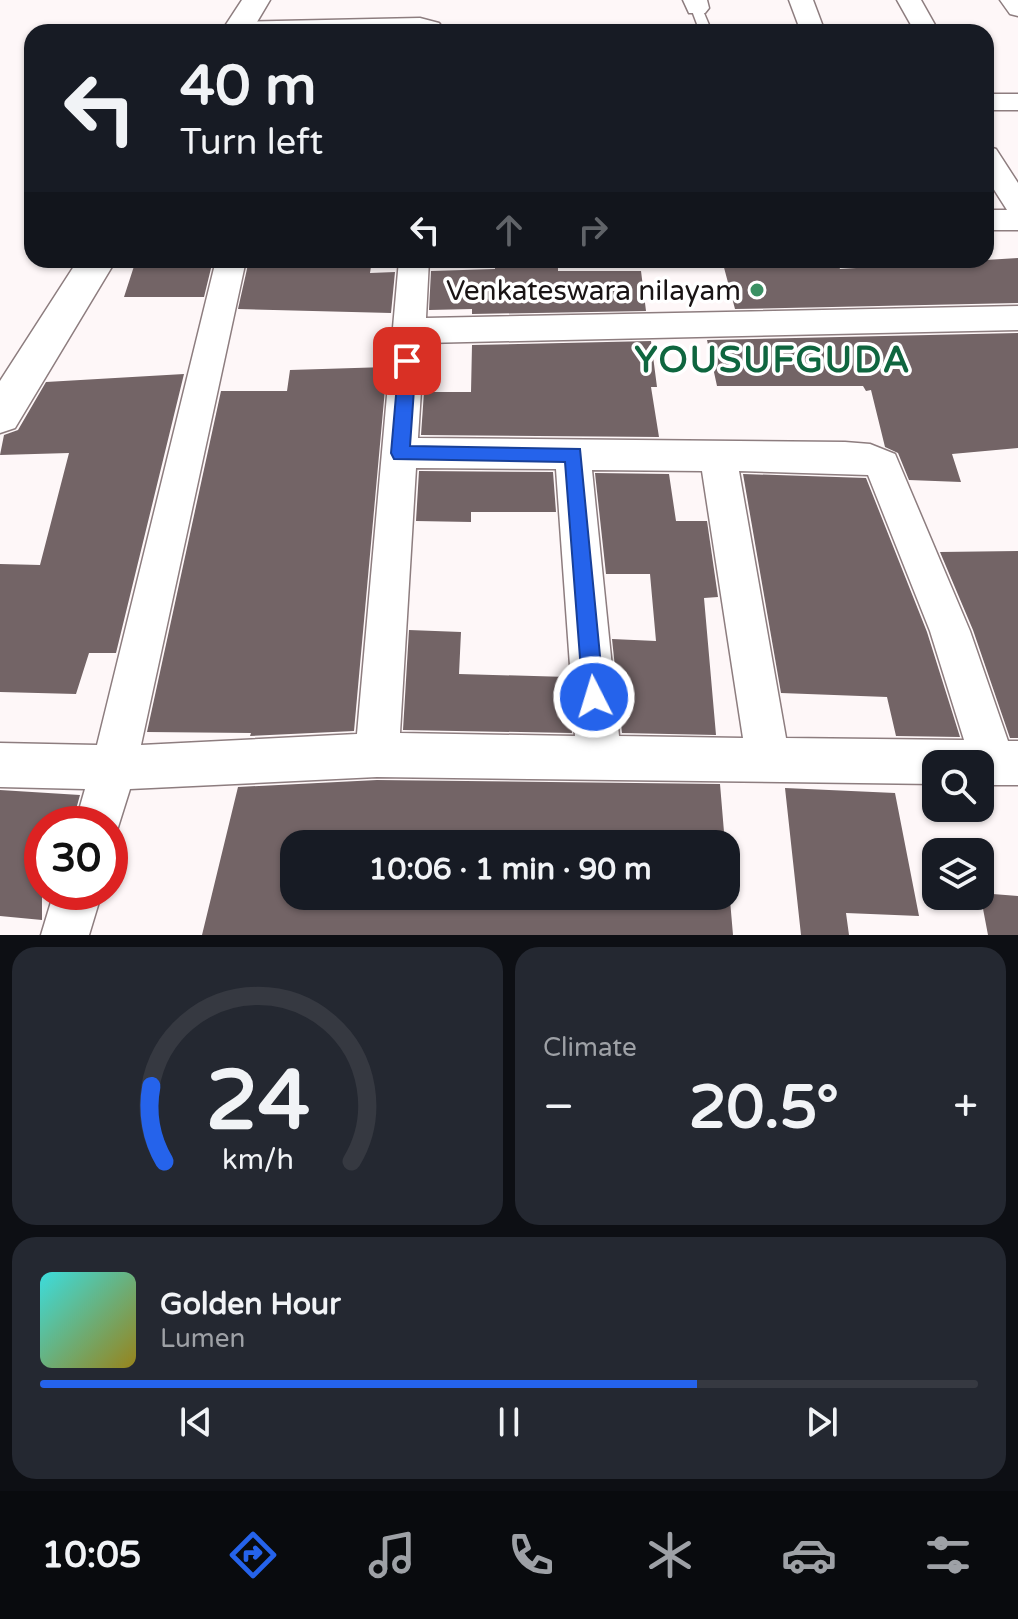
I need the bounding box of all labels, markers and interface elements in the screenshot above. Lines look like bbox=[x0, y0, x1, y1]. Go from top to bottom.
text: 40 m bbox=[180, 53, 316, 120]
icon: left bbox=[48, 56, 152, 160]
text: Turn left bbox=[180, 121, 323, 164]
icon: left bbox=[403, 208, 447, 252]
icon: ahead bbox=[487, 208, 531, 252]
icon: right bbox=[571, 208, 615, 252]
place label: Venkateswara nilayam bbox=[446, 274, 741, 308]
marker: Venkateswara nilayam bbox=[748, 281, 766, 299]
pin bbox=[373, 327, 441, 395]
icon: arrive bbox=[385, 339, 429, 383]
district label: YOUSUFGUDA bbox=[635, 339, 911, 382]
position arrow bbox=[552, 655, 636, 739]
map controls bbox=[922, 750, 994, 910]
button: search bbox=[922, 750, 994, 822]
speed limit sign: 30 bbox=[24, 806, 128, 910]
button: layers bbox=[922, 838, 994, 910]
text: 10:06 · 1 min · 90 m bbox=[369, 851, 651, 888]
text: Climate bbox=[543, 1032, 637, 1063]
text: 24 bbox=[205, 1052, 310, 1152]
text: 20.5° bbox=[689, 1072, 839, 1144]
text: − bbox=[543, 1081, 574, 1134]
text: + bbox=[953, 1081, 978, 1134]
text: km/h bbox=[222, 1143, 293, 1177]
text: Golden Hour bbox=[160, 1286, 341, 1323]
text: Lumen bbox=[160, 1323, 245, 1354]
icon: previous bbox=[174, 1400, 218, 1444]
icon: pause bbox=[487, 1400, 531, 1444]
icon: next bbox=[800, 1400, 844, 1444]
icon: directions bbox=[225, 1527, 281, 1583]
icon: music bbox=[364, 1527, 420, 1583]
icon: phone bbox=[503, 1527, 559, 1583]
icon: climate bbox=[642, 1527, 698, 1583]
icon: car bbox=[781, 1527, 837, 1583]
icon: filters bbox=[920, 1527, 976, 1583]
text: 10:05 bbox=[42, 1534, 141, 1577]

